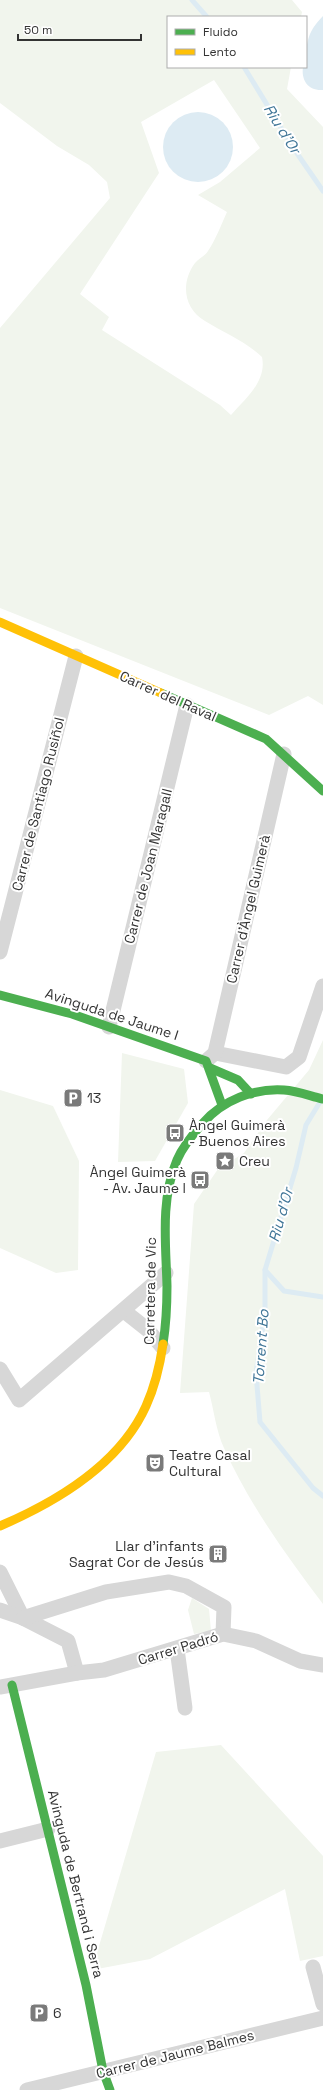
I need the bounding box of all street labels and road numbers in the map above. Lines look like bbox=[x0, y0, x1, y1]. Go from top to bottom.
street label: Carrer del Raval bbox=[117, 667, 219, 725]
street label: Carrer de Santiago Rusiñol bbox=[8, 715, 68, 893]
street label: Carrer de Joan Maragall bbox=[120, 787, 176, 945]
street label: Carrer d'Àngel Guimerà bbox=[222, 833, 274, 985]
street label: Avinguda de Jaume I bbox=[43, 984, 181, 1044]
street label: Carretera de Vic bbox=[140, 1237, 160, 1345]
street label: Carrer Padró bbox=[136, 1627, 220, 1669]
street label: Avinguda de Bertrand i Serra bbox=[44, 1788, 108, 1980]
street label: Carrer de Jaume Balmes bbox=[94, 2026, 256, 2082]

